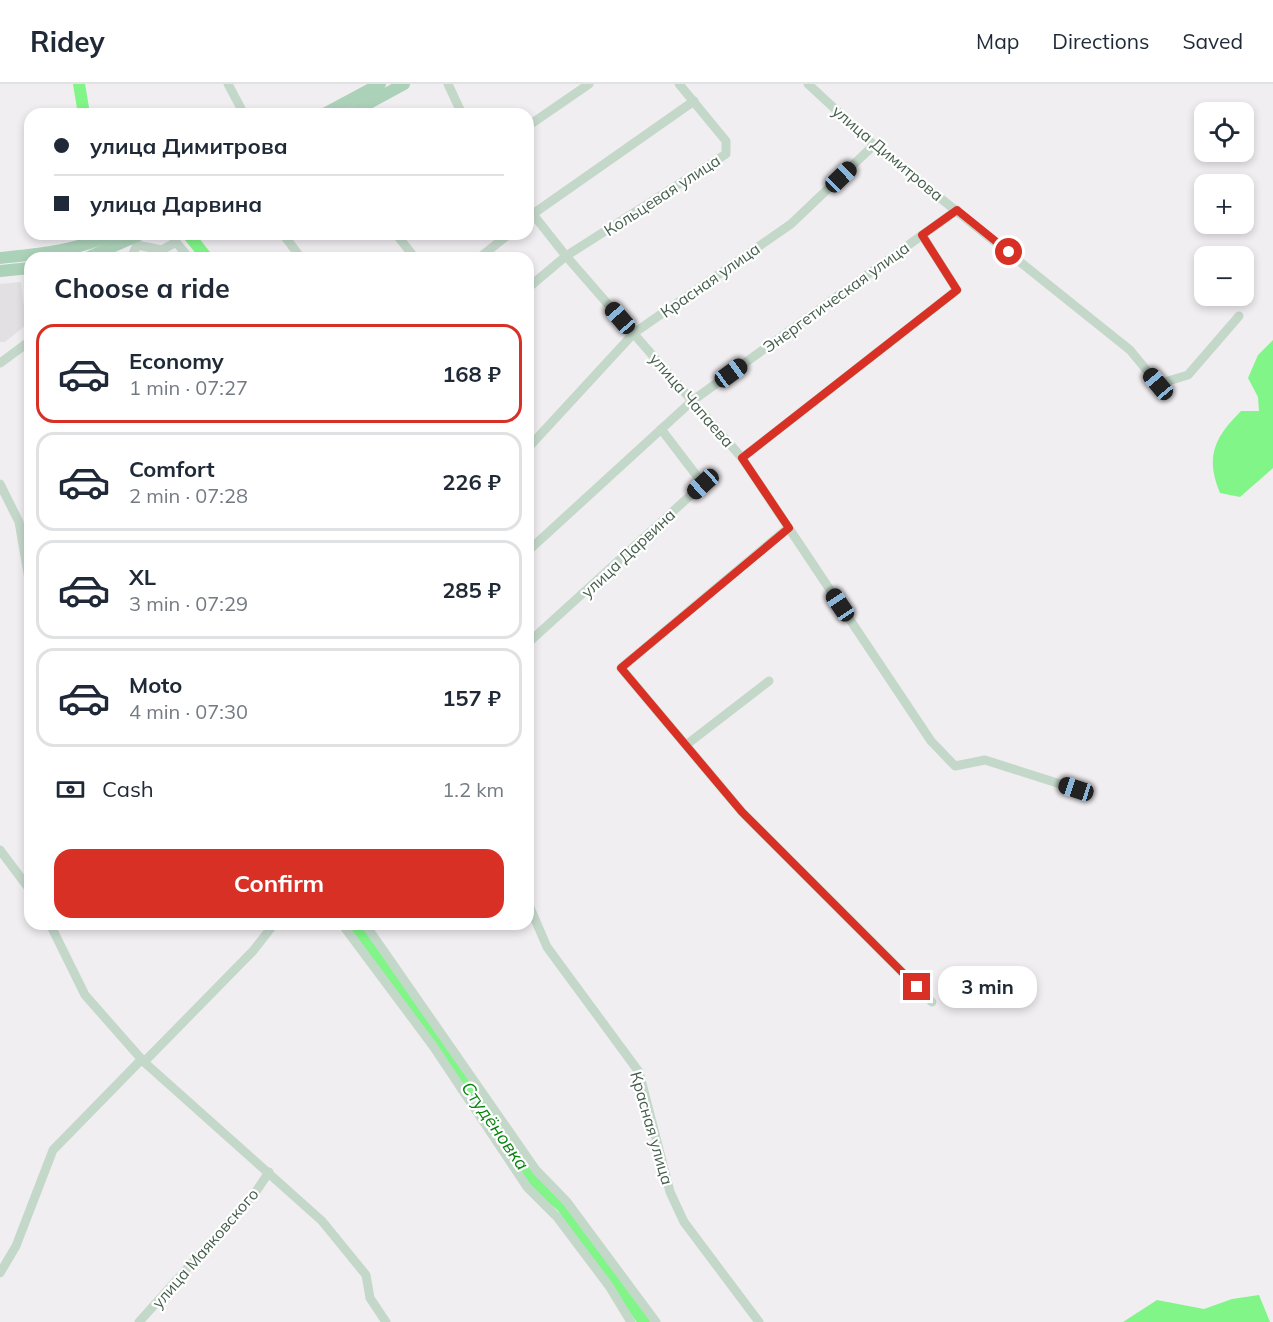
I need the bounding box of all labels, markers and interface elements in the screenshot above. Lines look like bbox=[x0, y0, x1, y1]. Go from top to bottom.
text: Ridey bbox=[30, 24, 105, 59]
text: Map bbox=[976, 28, 1019, 54]
text: Directions bbox=[1052, 28, 1149, 54]
text: Saved bbox=[1182, 28, 1243, 54]
street label: улица Димитрова bbox=[829, 101, 947, 205]
map controls bbox=[1194, 102, 1254, 306]
button: locate bbox=[1194, 102, 1254, 162]
text: улица Димитрова bbox=[90, 132, 288, 160]
street label: Кольцевая улица bbox=[600, 150, 724, 240]
car bbox=[822, 158, 860, 196]
button: + bbox=[1194, 174, 1254, 234]
text: улица Дарвина bbox=[90, 190, 262, 218]
street label: Энергетическая улица bbox=[759, 237, 913, 357]
street label: Красная улица bbox=[656, 238, 764, 322]
route start bbox=[995, 238, 1022, 265]
button: − bbox=[1194, 246, 1254, 306]
text: Choose a ride bbox=[54, 271, 230, 305]
car bbox=[601, 299, 639, 337]
icon: car bbox=[57, 347, 111, 401]
text: Economy bbox=[129, 347, 224, 375]
street label: улица Чапаева bbox=[646, 349, 738, 451]
car bbox=[711, 355, 751, 391]
text: 168 ₽ bbox=[442, 360, 501, 388]
car bbox=[1140, 364, 1176, 404]
text: 1 min · 07:27 bbox=[129, 375, 248, 400]
icon: car bbox=[57, 455, 111, 509]
text: Comfort bbox=[129, 455, 215, 483]
car bbox=[684, 465, 722, 503]
text: 226 ₽ bbox=[442, 468, 501, 496]
text: 2 min · 07:28 bbox=[129, 483, 248, 508]
street label: улица Дарвина bbox=[577, 504, 679, 602]
icon: car bbox=[57, 563, 111, 617]
text: XL bbox=[129, 563, 156, 591]
text: 285 ₽ bbox=[442, 576, 501, 604]
car bbox=[822, 585, 858, 625]
text: 3 min · 07:29 bbox=[129, 591, 248, 616]
icon: car bbox=[57, 671, 111, 725]
text: Moto bbox=[129, 671, 182, 699]
text: 157 ₽ bbox=[442, 684, 501, 712]
text: 4 min · 07:30 bbox=[129, 699, 248, 724]
icon: cash bbox=[54, 773, 87, 806]
text: Cash bbox=[102, 775, 154, 803]
car bbox=[1056, 775, 1096, 803]
text: 1.2 km bbox=[442, 777, 504, 802]
button: Confirm bbox=[54, 849, 504, 918]
callout: 3 min bbox=[938, 966, 1037, 1008]
route end bbox=[903, 973, 930, 1000]
text: 3 min bbox=[961, 974, 1014, 999]
street label: Красная улица bbox=[626, 1069, 678, 1187]
water label: Студёновка bbox=[456, 1077, 534, 1174]
street label: улица Маяковского bbox=[147, 1184, 263, 1312]

